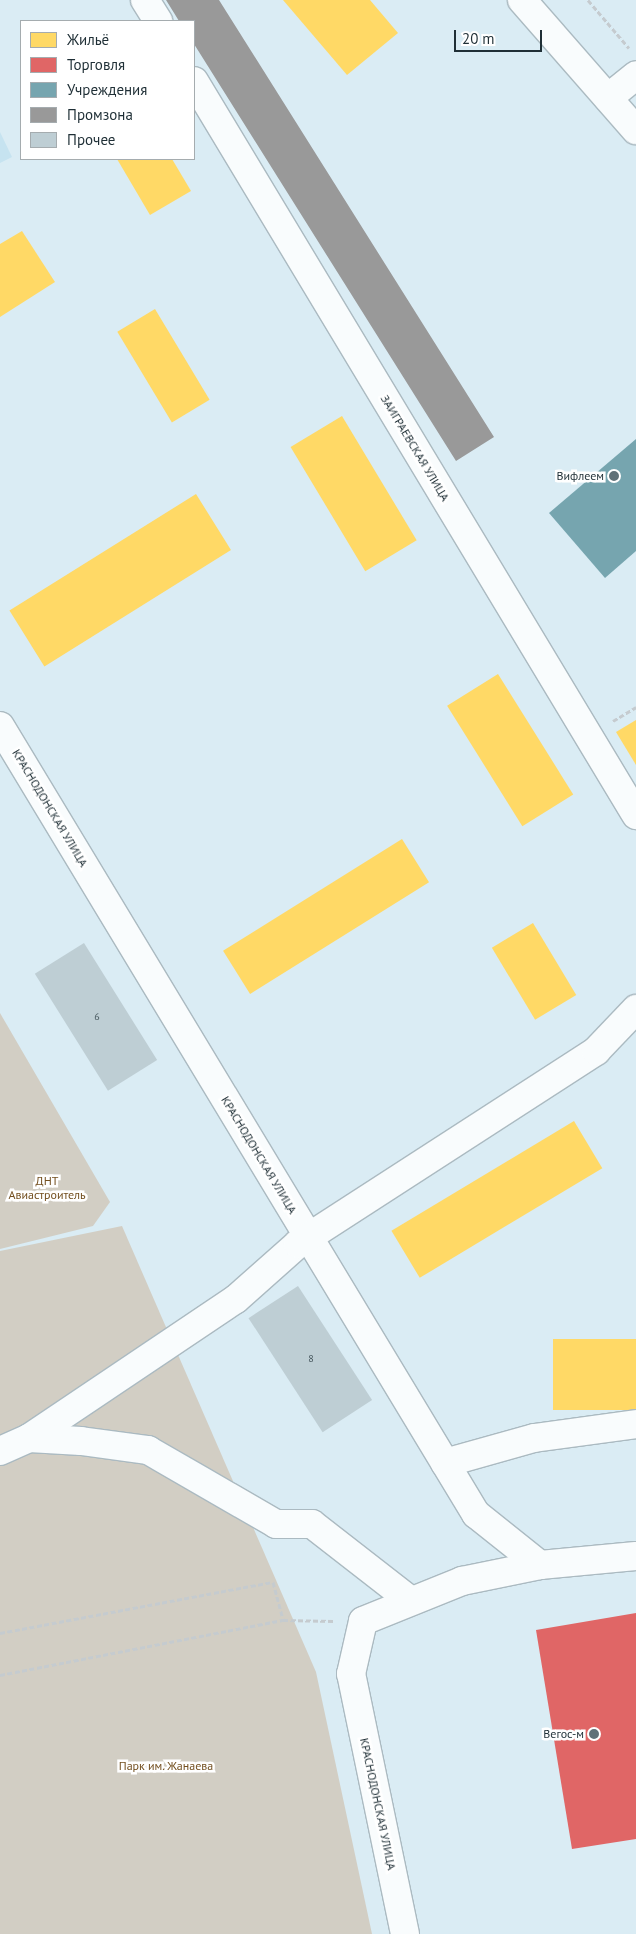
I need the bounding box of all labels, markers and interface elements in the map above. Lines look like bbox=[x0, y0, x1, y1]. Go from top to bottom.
legend bbox=[20, 20, 195, 160]
scale bar bbox=[456, 20, 544, 52]
text: 20 m bbox=[462, 29, 495, 48]
text: Жильё bbox=[67, 30, 109, 49]
text: Торговля bbox=[67, 55, 125, 74]
text: Учреждения bbox=[67, 80, 147, 99]
text: Промзона bbox=[67, 105, 133, 124]
text: Прочее bbox=[67, 130, 115, 149]
street label: ЗАИГРАЕВСКАЯ УЛИЦА bbox=[377, 392, 453, 504]
place label: Вифлеем bbox=[557, 469, 604, 483]
marker: Вифлеем bbox=[608, 470, 620, 482]
street label: КРАСНОДОНСКАЯ УЛИЦА bbox=[9, 746, 91, 870]
house number: 6 bbox=[94, 1011, 100, 1023]
street label: КРАСНОДОНСКАЯ УЛИЦА bbox=[218, 1093, 300, 1217]
park label: ДНТ Авиастроитель bbox=[8, 1174, 86, 1202]
house number: 8 bbox=[308, 1353, 314, 1365]
place label: Вегос-м bbox=[543, 1727, 584, 1741]
marker: Вегос-м bbox=[588, 1728, 600, 1740]
street label: КРАСНОДОНСКАЯ УЛИЦА bbox=[357, 1736, 399, 1872]
park label: Парк им. Жанаева bbox=[118, 1759, 214, 1773]

